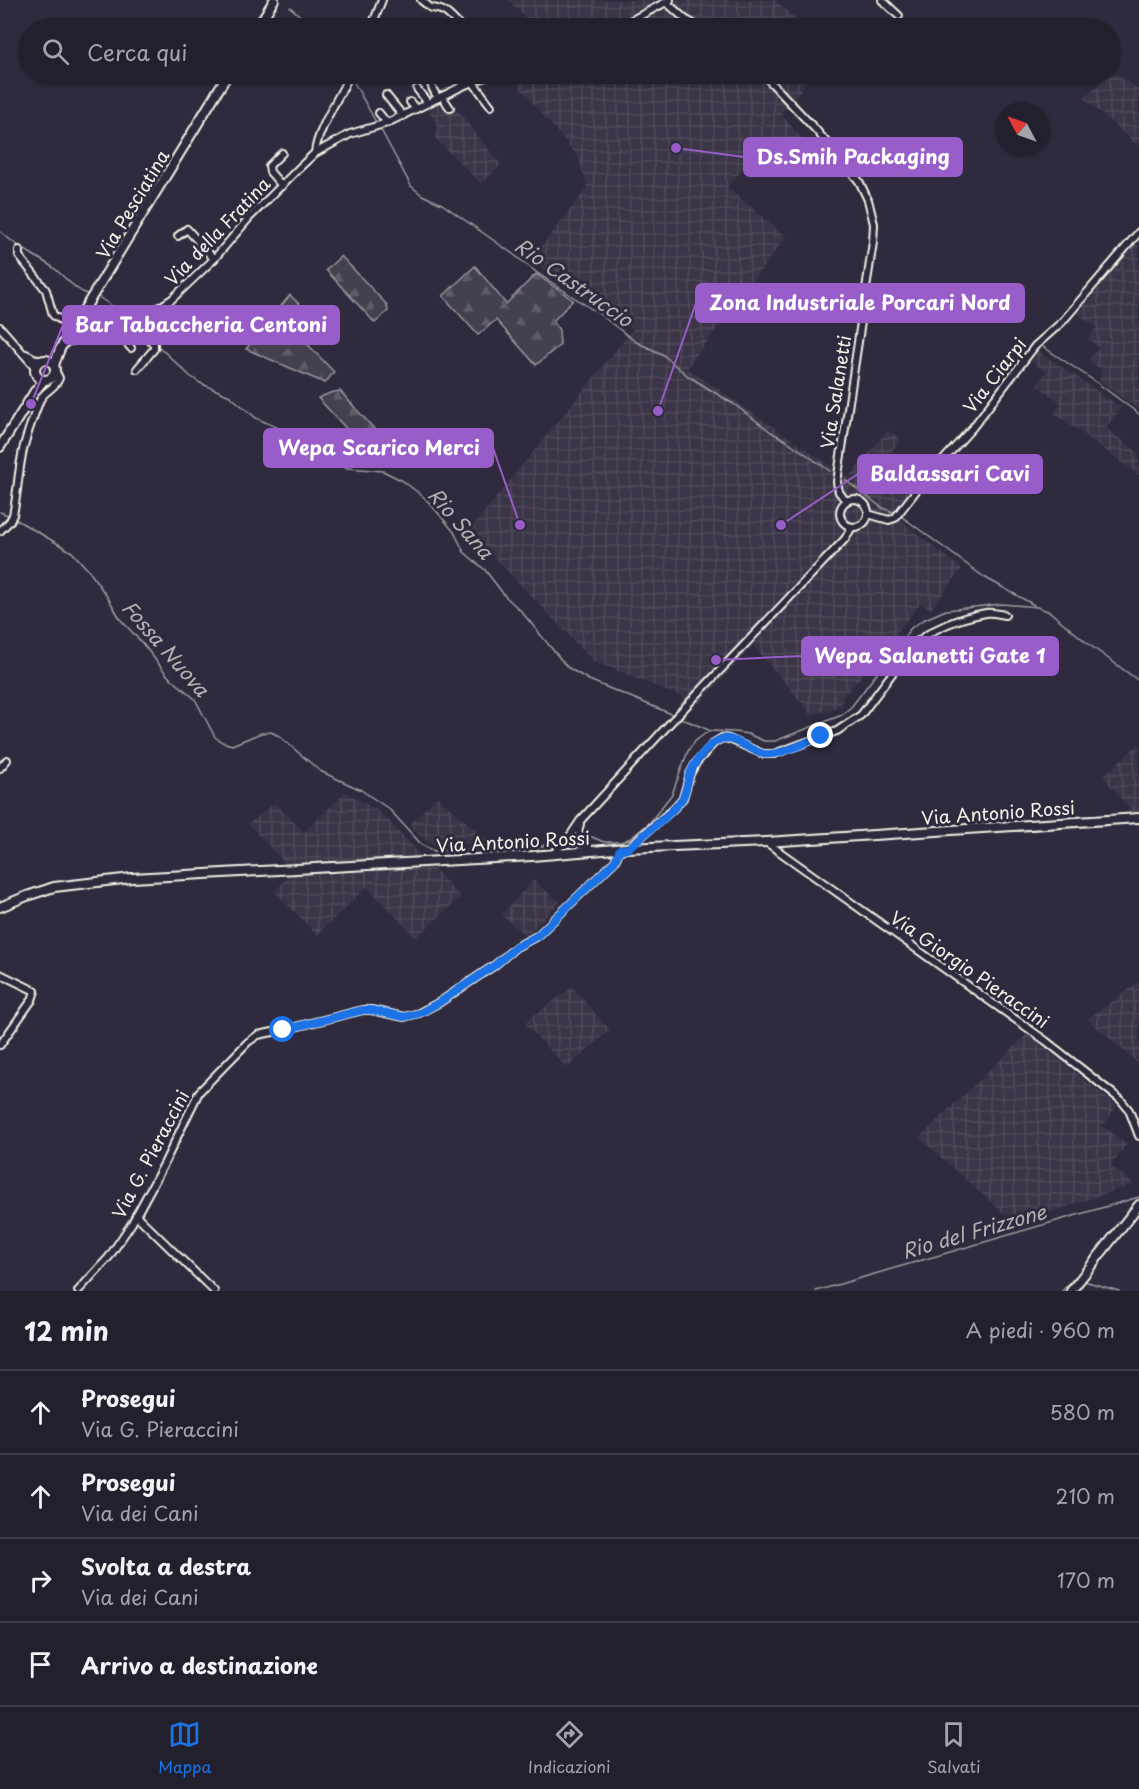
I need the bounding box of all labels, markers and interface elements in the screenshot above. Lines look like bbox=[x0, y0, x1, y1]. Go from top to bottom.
search box bbox=[18, 18, 1121, 84]
icon: search bbox=[39, 35, 72, 68]
text: Cerca qui bbox=[87, 35, 187, 68]
north arrow bbox=[995, 102, 1049, 156]
callout: Ds.Smih Packaging bbox=[744, 138, 962, 176]
text: Ds.Smih Packaging bbox=[756, 141, 950, 171]
street label: Via Pesciatina bbox=[89, 144, 176, 264]
street label: Via della Fratina bbox=[158, 170, 276, 291]
water label: Rio Castruccio bbox=[509, 230, 640, 334]
callout: Zona Industriale Porcari Nord bbox=[696, 284, 1024, 322]
text: Zona Industriale Porcari Nord bbox=[709, 287, 1011, 317]
callout: Bar Tabaccheria Centoni bbox=[63, 306, 339, 344]
text: Bar Tabaccheria Centoni bbox=[75, 309, 327, 339]
street label: Via Ciarpi bbox=[956, 331, 1032, 419]
street label: Via Salanetti bbox=[813, 333, 857, 451]
callout: Wepa Scarico Merci bbox=[264, 429, 493, 467]
text: Wepa Scarico Merci bbox=[278, 432, 480, 462]
callout: Baldassari Cavi bbox=[858, 455, 1042, 493]
text: Baldassari Cavi bbox=[870, 458, 1030, 488]
water label: Rio Sana bbox=[421, 481, 502, 566]
water label: Fossa Nuova bbox=[115, 593, 217, 704]
callout: Wepa Salanetti Gate 1 bbox=[802, 637, 1058, 675]
text: Wepa Salanetti Gate 1 bbox=[814, 640, 1046, 670]
route end bbox=[807, 722, 833, 748]
street label: Via Antonio Rossi bbox=[920, 793, 1076, 831]
street label: Via Antonio Rossi bbox=[435, 823, 591, 859]
street label: Via Giorgio Pieraccini bbox=[885, 904, 1055, 1034]
route start bbox=[269, 1016, 295, 1042]
street label: Via G. Pieraccini bbox=[105, 1085, 195, 1223]
water label: Rio del Frizzone bbox=[898, 1196, 1051, 1266]
text: 12 min bbox=[24, 1311, 109, 1350]
text: A piedi · 960 m bbox=[966, 1315, 1115, 1345]
text: Prosegui bbox=[81, 1381, 175, 1414]
icon: ahead bbox=[24, 1396, 57, 1429]
text: 580 m bbox=[1050, 1397, 1115, 1427]
text: Via G. Pieraccini bbox=[81, 1414, 239, 1444]
text: Prosegui bbox=[81, 1465, 175, 1498]
icon: ahead bbox=[24, 1480, 57, 1513]
text: 210 m bbox=[1056, 1481, 1115, 1511]
text: Via dei Cani bbox=[81, 1498, 199, 1528]
text: Svolta a destra bbox=[81, 1549, 251, 1582]
icon: right bbox=[24, 1564, 57, 1597]
text: 170 m bbox=[1057, 1565, 1115, 1595]
text: Via dei Cani bbox=[81, 1582, 199, 1612]
icon: arrive bbox=[24, 1648, 57, 1681]
text: Arrivo a destinazione bbox=[81, 1648, 318, 1681]
tab: Mappa bbox=[158, 1718, 212, 1778]
tab: Indicazioni bbox=[528, 1718, 610, 1778]
tab: Salvati bbox=[927, 1718, 981, 1778]

